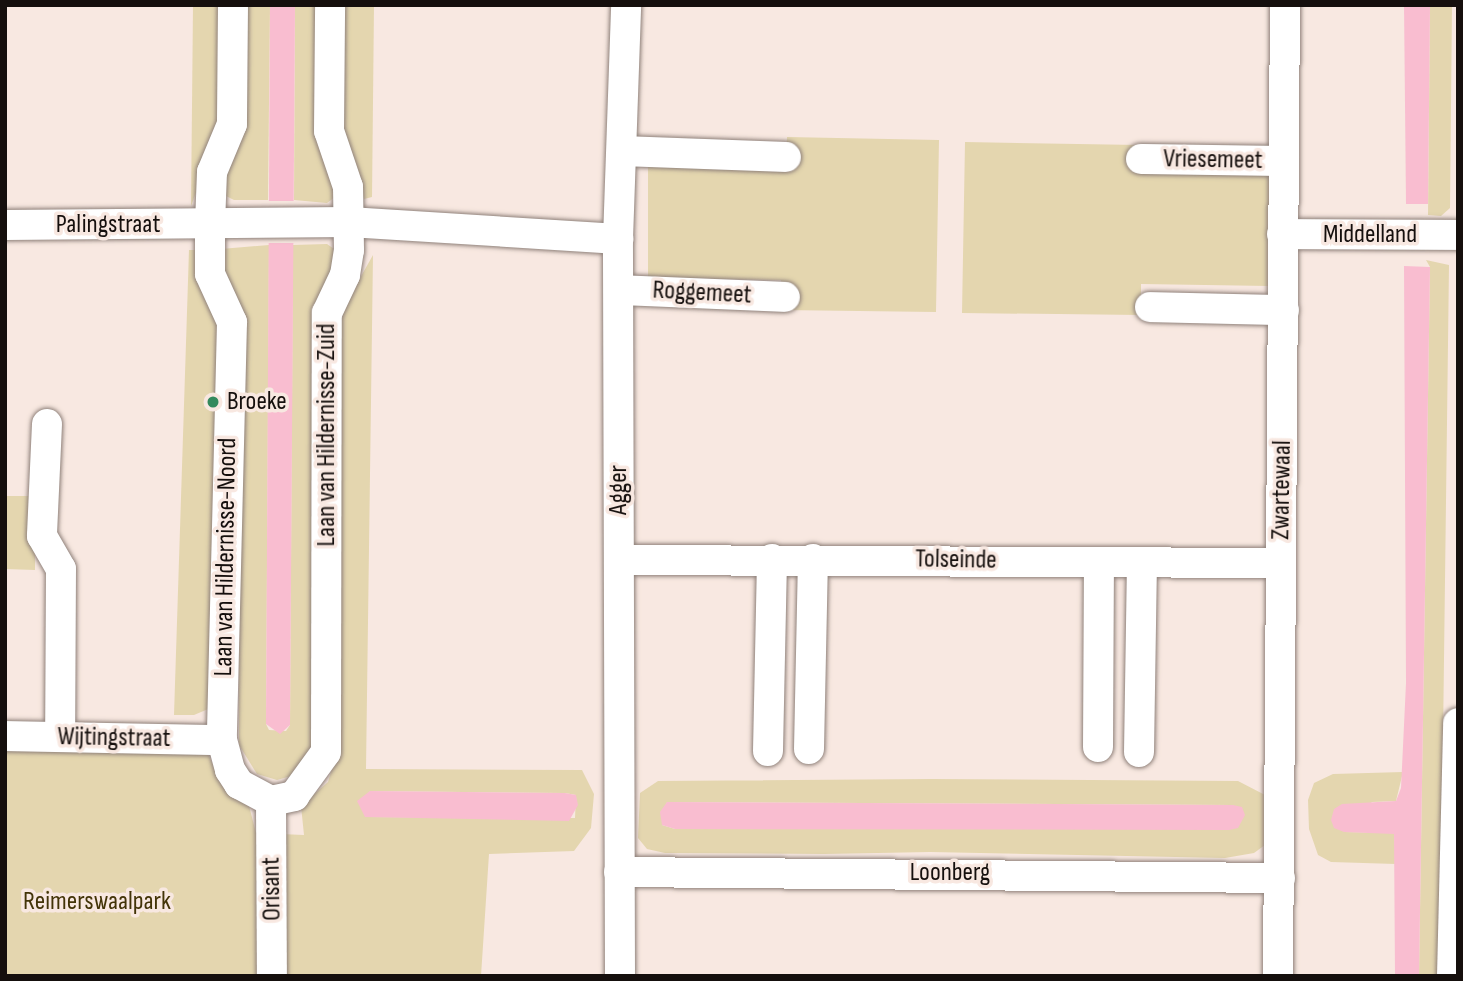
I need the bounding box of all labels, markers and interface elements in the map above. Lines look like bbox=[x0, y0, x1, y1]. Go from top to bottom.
street label: Vriesemeet bbox=[1163, 144, 1263, 176]
street label: Palingstraat bbox=[56, 209, 160, 241]
street label: Middelland bbox=[1323, 219, 1417, 251]
street label: Roggemeet bbox=[652, 275, 752, 311]
street label: Laan van Hildernisse-Zuid bbox=[311, 323, 343, 547]
place label: Broeke bbox=[227, 386, 287, 418]
marker: Broeke bbox=[205, 394, 221, 410]
street label: Laan van Hildernisse-Noord bbox=[208, 437, 244, 677]
street label: Zwartewaal bbox=[1266, 440, 1298, 540]
street label: Agger bbox=[603, 465, 635, 515]
street label: Tolseinde bbox=[915, 544, 997, 576]
street label: Wijtingstraat bbox=[57, 721, 171, 755]
street label: Orisant bbox=[256, 857, 288, 921]
street label: Loonberg bbox=[910, 857, 990, 889]
park label: Reimerswaalpark bbox=[23, 886, 171, 918]

